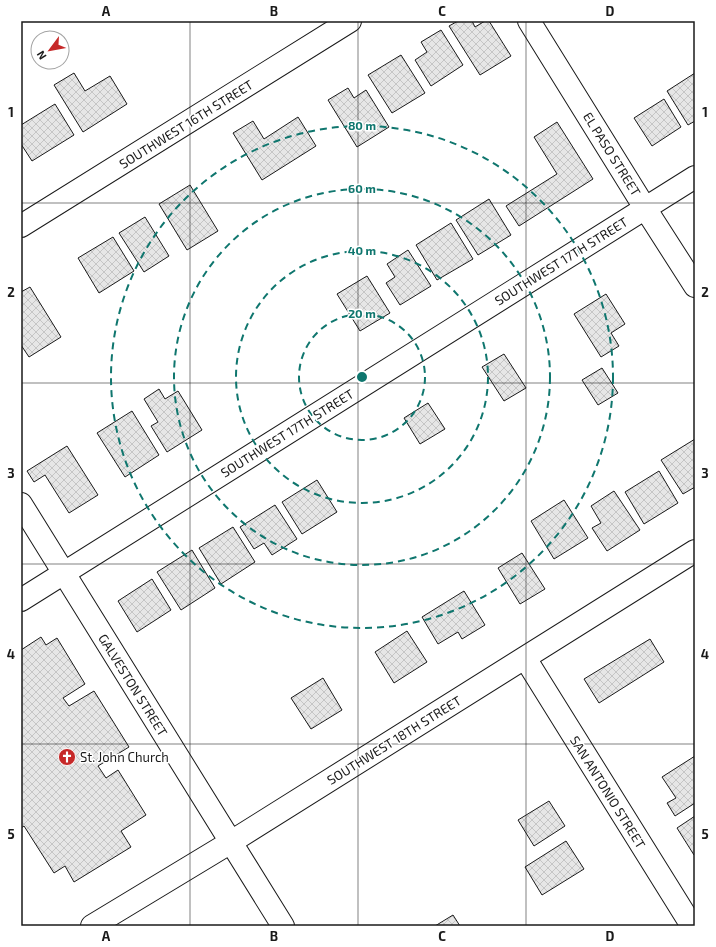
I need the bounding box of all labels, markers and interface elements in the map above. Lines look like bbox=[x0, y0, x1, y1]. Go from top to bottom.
text: A bbox=[102, 3, 111, 19]
text: B bbox=[270, 3, 278, 19]
text: C bbox=[438, 3, 446, 19]
text: D bbox=[606, 3, 615, 19]
north arrow bbox=[30, 30, 70, 70]
text: N bbox=[33, 49, 49, 62]
street label: SOUTHWEST 16TH STREET bbox=[116, 76, 256, 172]
text: 1 bbox=[8, 104, 14, 120]
text: 1 bbox=[702, 104, 708, 120]
street label: EL PASO STREET bbox=[580, 109, 644, 199]
text: 80 m bbox=[348, 118, 376, 132]
text: 60 m bbox=[348, 181, 376, 195]
street label: SOUTHWEST 17TH STREET bbox=[492, 213, 631, 309]
text: 40 m bbox=[348, 243, 376, 257]
text: 2 bbox=[7, 284, 15, 300]
text: 2 bbox=[701, 284, 709, 300]
text: 20 m bbox=[348, 306, 376, 320]
centre of rings bbox=[355, 370, 369, 384]
street label: SOUTHWEST 17TH STREET bbox=[218, 385, 357, 481]
text: 3 bbox=[7, 465, 15, 481]
text: 3 bbox=[701, 465, 709, 481]
street label: GALVESTON STREET bbox=[95, 631, 171, 739]
text: 4 bbox=[7, 646, 15, 662]
text: 4 bbox=[701, 646, 709, 662]
street label: SOUTHWEST 18TH STREET bbox=[324, 692, 464, 788]
street label: SAN ANTONIO STREET bbox=[567, 733, 649, 852]
church icon: St. John Church bbox=[57, 747, 77, 767]
place label: St. John Church bbox=[80, 749, 169, 765]
text: 5 bbox=[7, 826, 15, 842]
text: 5 bbox=[701, 826, 709, 842]
text: A bbox=[102, 928, 111, 944]
text: B bbox=[270, 928, 278, 944]
text: C bbox=[438, 928, 446, 944]
text: D bbox=[606, 928, 615, 944]

